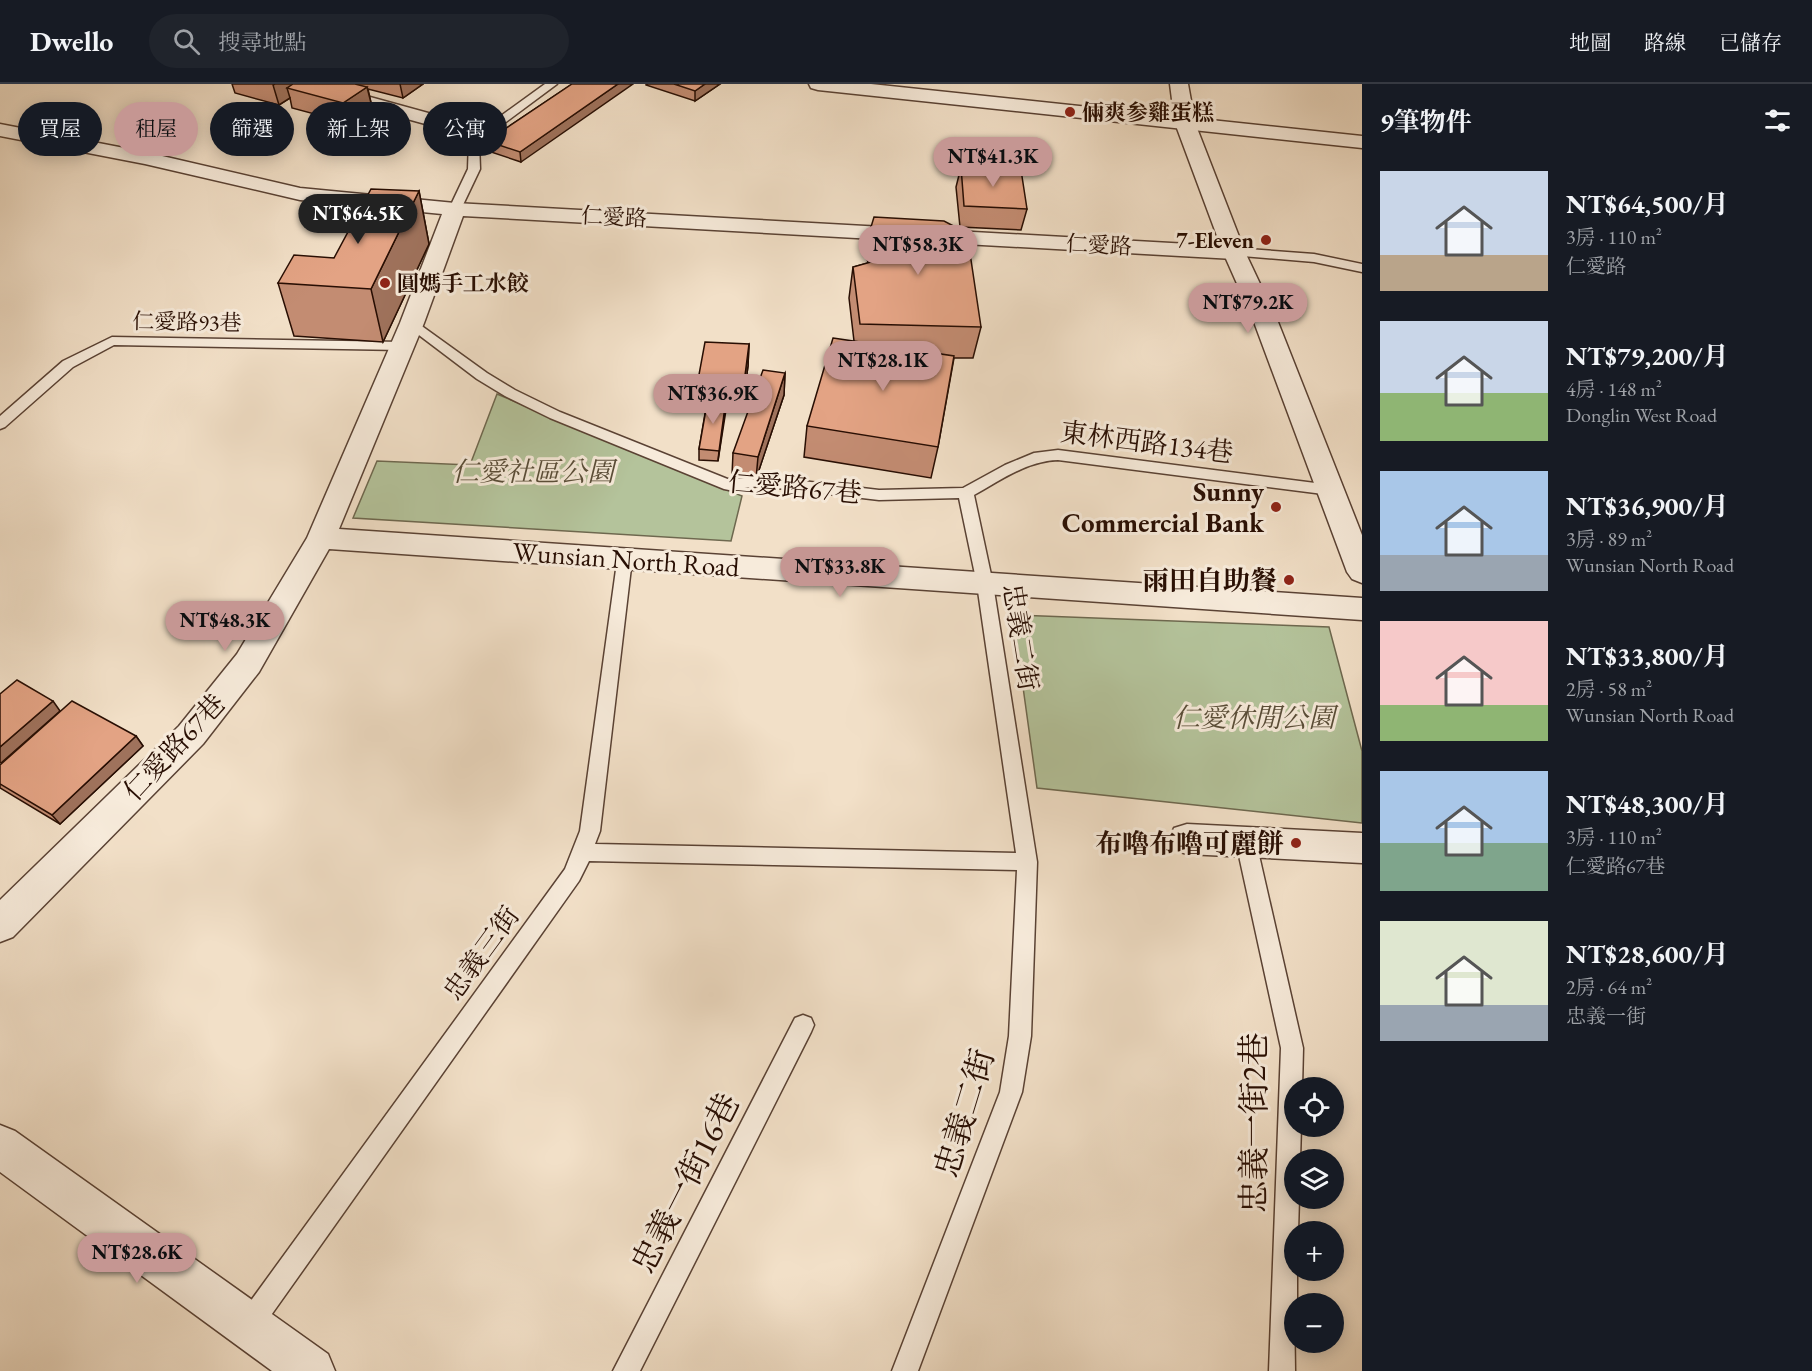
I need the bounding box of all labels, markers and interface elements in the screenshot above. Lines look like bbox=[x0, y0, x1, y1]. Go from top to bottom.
search box bbox=[149, 14, 569, 68]
text: Dwello bbox=[30, 23, 113, 59]
icon: search bbox=[170, 25, 203, 58]
text: 搜尋地點 bbox=[218, 28, 306, 57]
text: 地圖 bbox=[1569, 29, 1611, 56]
text: 路線 bbox=[1644, 29, 1686, 56]
text: 已儲存 bbox=[1719, 29, 1782, 56]
place label: 倆爽参雞蛋糕 bbox=[1082, 98, 1214, 127]
chip: 買屋 bbox=[18, 102, 102, 156]
chip: 租屋 bbox=[114, 102, 198, 156]
chip: 篩選 bbox=[210, 102, 294, 156]
chip: 新上架 bbox=[306, 102, 411, 156]
chip: 公寓 bbox=[423, 102, 507, 156]
icon: filters bbox=[1761, 104, 1794, 137]
marker: 倆爽参雞蛋糕 bbox=[1063, 105, 1077, 119]
text: 9筆物件 bbox=[1380, 105, 1472, 139]
pin: NT$41.3K bbox=[931, 137, 1055, 188]
text: NT$41.3K bbox=[947, 143, 1039, 169]
text: NT$64,500/月 bbox=[1566, 187, 1729, 221]
pin: NT$64.5K bbox=[296, 194, 420, 245]
icon: home bbox=[1428, 195, 1500, 267]
text: NT$64.5K bbox=[312, 200, 404, 226]
street label: 仁愛路 bbox=[580, 201, 648, 233]
text: 3房 · 110 m² bbox=[1566, 224, 1662, 250]
pin: NT$58.3K bbox=[856, 225, 980, 276]
place label: 7-Eleven bbox=[1176, 226, 1255, 255]
street label: 仁愛路 bbox=[1065, 229, 1133, 261]
text: NT$58.3K bbox=[872, 231, 964, 257]
marker: 7-Eleven bbox=[1259, 233, 1273, 247]
text: 仁愛路 bbox=[1566, 253, 1626, 279]
place label: 圓媽手工水餃 bbox=[397, 269, 529, 298]
marker: 圓媽手工水餃 bbox=[378, 276, 392, 290]
pin: NT$79.2K bbox=[1186, 283, 1310, 334]
text: NT$79.2K bbox=[1202, 289, 1294, 315]
street label: 仁愛路93巷 bbox=[132, 307, 242, 337]
text: NT$79,200/月 bbox=[1566, 339, 1729, 373]
pin: NT$28.1K bbox=[821, 341, 945, 392]
icon: home bbox=[1428, 345, 1500, 417]
text: NT$28.1K bbox=[837, 347, 929, 373]
pin: NT$36.9K bbox=[651, 374, 775, 425]
text: 4房 · 148 m² bbox=[1566, 376, 1662, 402]
text: NT$36.9K bbox=[667, 380, 759, 406]
text: Donglin West Road bbox=[1566, 402, 1717, 428]
street label: 東林西路134巷 bbox=[1059, 414, 1235, 470]
park label: 仁愛社區公園 bbox=[452, 454, 618, 489]
street label: 仁愛路67巷 bbox=[727, 464, 863, 510]
place label: Sunny Commercial Bank bbox=[1062, 474, 1265, 540]
text: NT$36,900/月 bbox=[1566, 489, 1729, 523]
icon: home bbox=[1428, 495, 1500, 567]
marker: Sunny Commercial Bank bbox=[1269, 500, 1283, 514]
text: 3房 · 89 m² bbox=[1566, 526, 1652, 552]
street label: Wunsian North Road bbox=[512, 534, 741, 584]
pin: NT$33.8K bbox=[778, 547, 902, 598]
text: Wunsian North Road bbox=[1566, 552, 1734, 578]
text: NT$33.8K bbox=[794, 553, 886, 579]
place label: 雨田自助餐 bbox=[1142, 563, 1277, 598]
marker: 雨田自助餐 bbox=[1282, 573, 1296, 587]
street label: 忠義二街 bbox=[995, 581, 1047, 693]
pin: NT$48.3K bbox=[163, 601, 287, 652]
text: NT$48.3K bbox=[179, 607, 271, 633]
text: NT$33,800/月 bbox=[1566, 639, 1729, 673]
icon: home bbox=[1428, 645, 1500, 717]
text: 2房 · 58 m² bbox=[1566, 676, 1652, 702]
street label: 仁愛路67巷 bbox=[116, 686, 232, 808]
park label: 仁愛休閒公園 bbox=[1173, 700, 1339, 735]
text: Wunsian North Road bbox=[1566, 702, 1734, 728]
text: NT$48,300/月 bbox=[1566, 787, 1729, 821]
icon: home bbox=[1428, 795, 1500, 867]
text: 3房 · 110 m² bbox=[1566, 824, 1662, 850]
place label: 布嚕布嚕可麗餅 bbox=[1095, 826, 1284, 861]
marker: 布嚕布嚕可麗餅 bbox=[1289, 836, 1303, 850]
text: 仁愛路67巷 bbox=[1566, 853, 1665, 879]
street label: 忠義三街 bbox=[435, 899, 527, 1007]
text: NT$28,600/月 bbox=[1566, 937, 1729, 971]
icon: home bbox=[1428, 945, 1500, 1017]
text: 2房 · 64 m² bbox=[1566, 974, 1652, 1000]
text: 忠義一街 bbox=[1566, 1003, 1646, 1029]
street label: 忠義一街2巷 bbox=[1232, 1033, 1275, 1213]
street label: 忠義二街 bbox=[924, 1044, 1004, 1182]
map controls bbox=[1284, 1077, 1344, 1353]
button: locate bbox=[1284, 1077, 1344, 1137]
street label: 忠義一街16巷 bbox=[621, 1086, 749, 1280]
button: layers bbox=[1284, 1149, 1344, 1209]
button: + bbox=[1284, 1221, 1344, 1281]
pin: NT$28.6K bbox=[75, 1233, 199, 1284]
text: NT$28.6K bbox=[91, 1239, 183, 1265]
button: − bbox=[1284, 1293, 1344, 1353]

